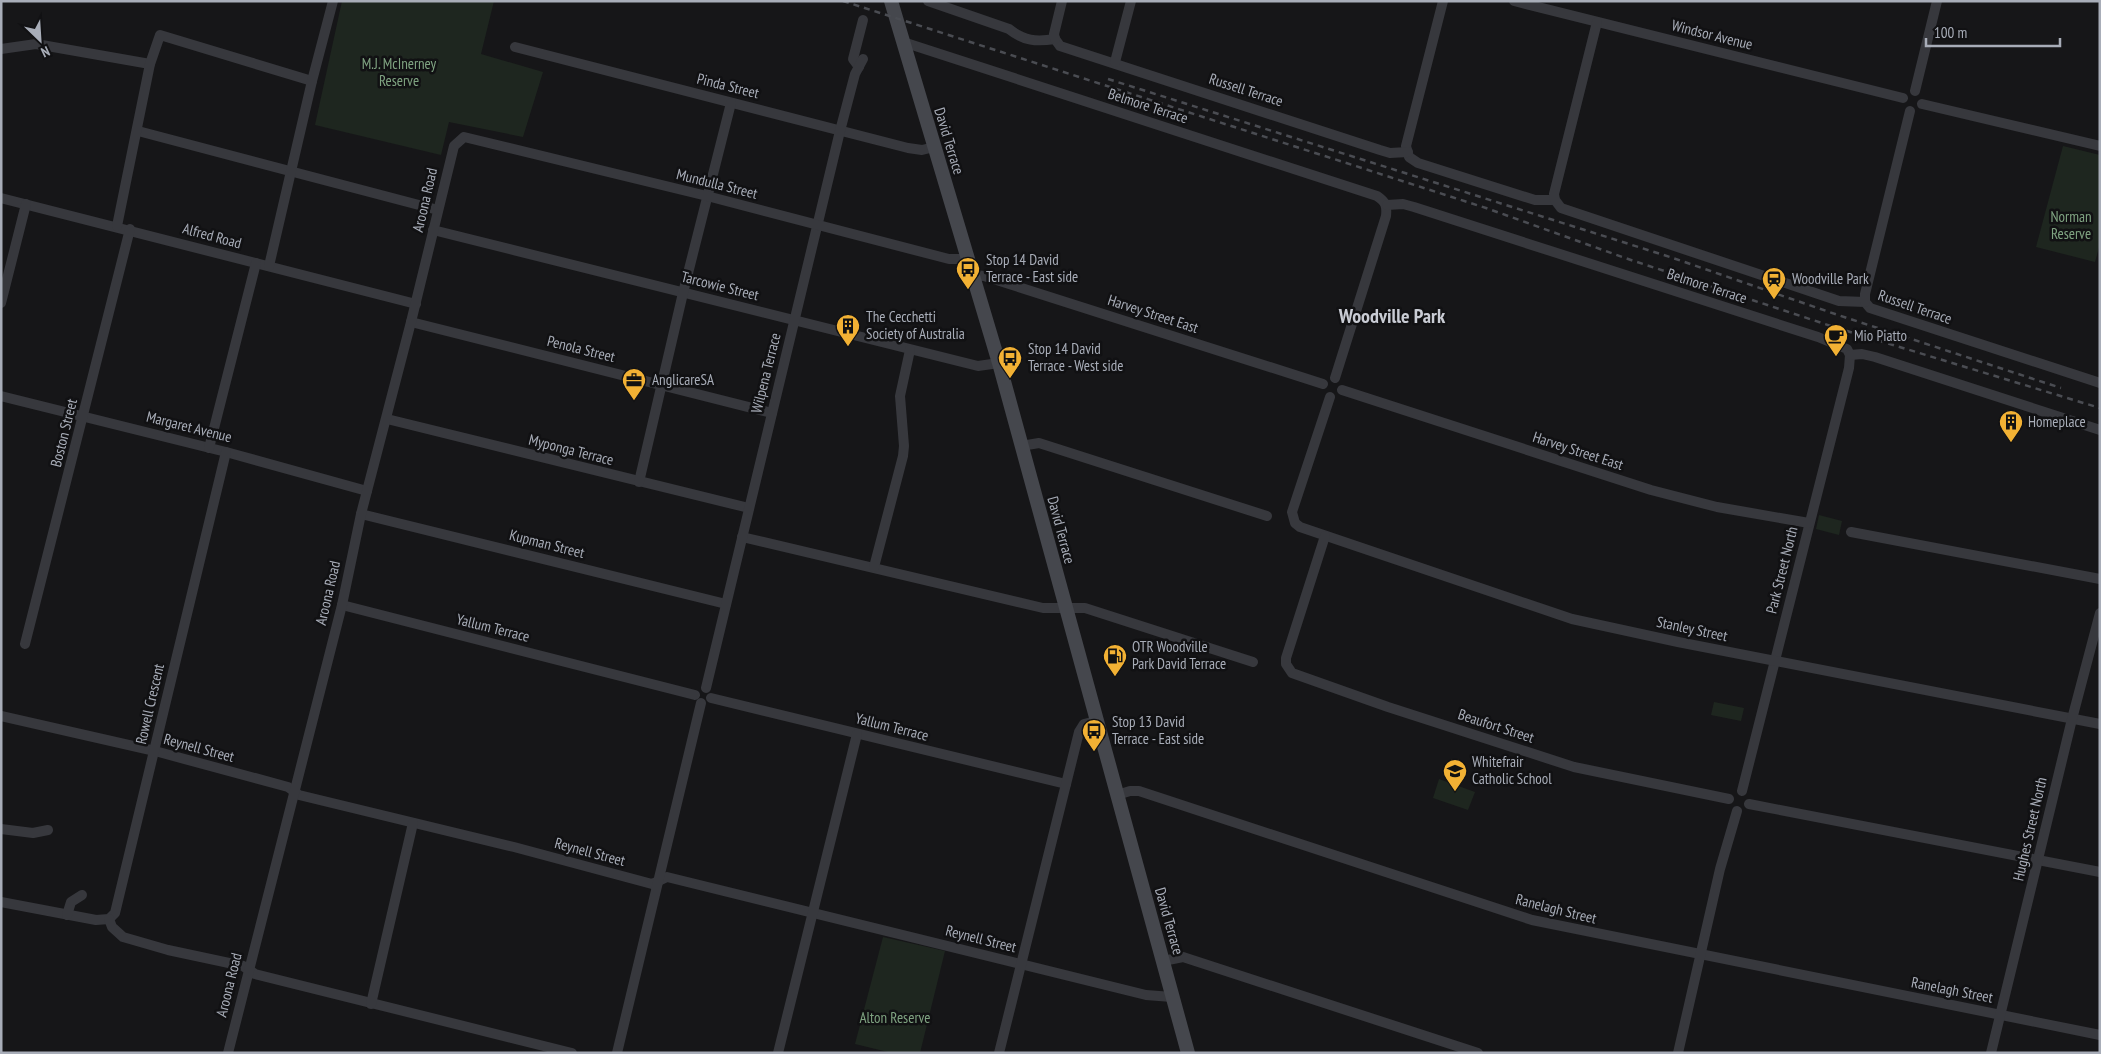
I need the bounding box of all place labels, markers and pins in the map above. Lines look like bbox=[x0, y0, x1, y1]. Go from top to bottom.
place label: Stop 14 David Terrace - East side bbox=[986, 250, 1078, 286]
bus stop icon: Stop 14 David Terrace - East side bbox=[955, 256, 981, 290]
station icon: Woodville Park bbox=[1761, 266, 1787, 300]
place label: Woodville Park bbox=[1792, 269, 1869, 288]
place label: The Cecchetti Society of Australia bbox=[866, 307, 965, 343]
building icon: The Cecchetti Society of Australia bbox=[835, 313, 861, 347]
cafe icon: Mio Piatto bbox=[1823, 323, 1849, 357]
place label: Mio Piatto bbox=[1854, 326, 1907, 345]
place label: Stop 14 David Terrace - West side bbox=[1028, 339, 1123, 375]
bus stop icon: Stop 14 David Terrace - West side bbox=[997, 345, 1023, 379]
office icon: AnglicareSA bbox=[621, 367, 647, 401]
place label: AnglicareSA bbox=[652, 370, 715, 389]
building icon: Homeplace bbox=[1998, 409, 2024, 443]
place label: Homeplace bbox=[2028, 412, 2086, 431]
place label: OTR Woodville Park David Terrace bbox=[1132, 637, 1226, 673]
fuel station icon: OTR Woodville Park David Terrace bbox=[1102, 643, 1128, 677]
place label: Stop 13 David Terrace - East side bbox=[1112, 712, 1204, 748]
bus stop icon: Stop 13 David Terrace - East side bbox=[1081, 718, 1107, 752]
place label: Whitefrair Catholic School bbox=[1472, 752, 1552, 788]
school or university icon: Whitefrair Catholic School bbox=[1442, 758, 1468, 792]

